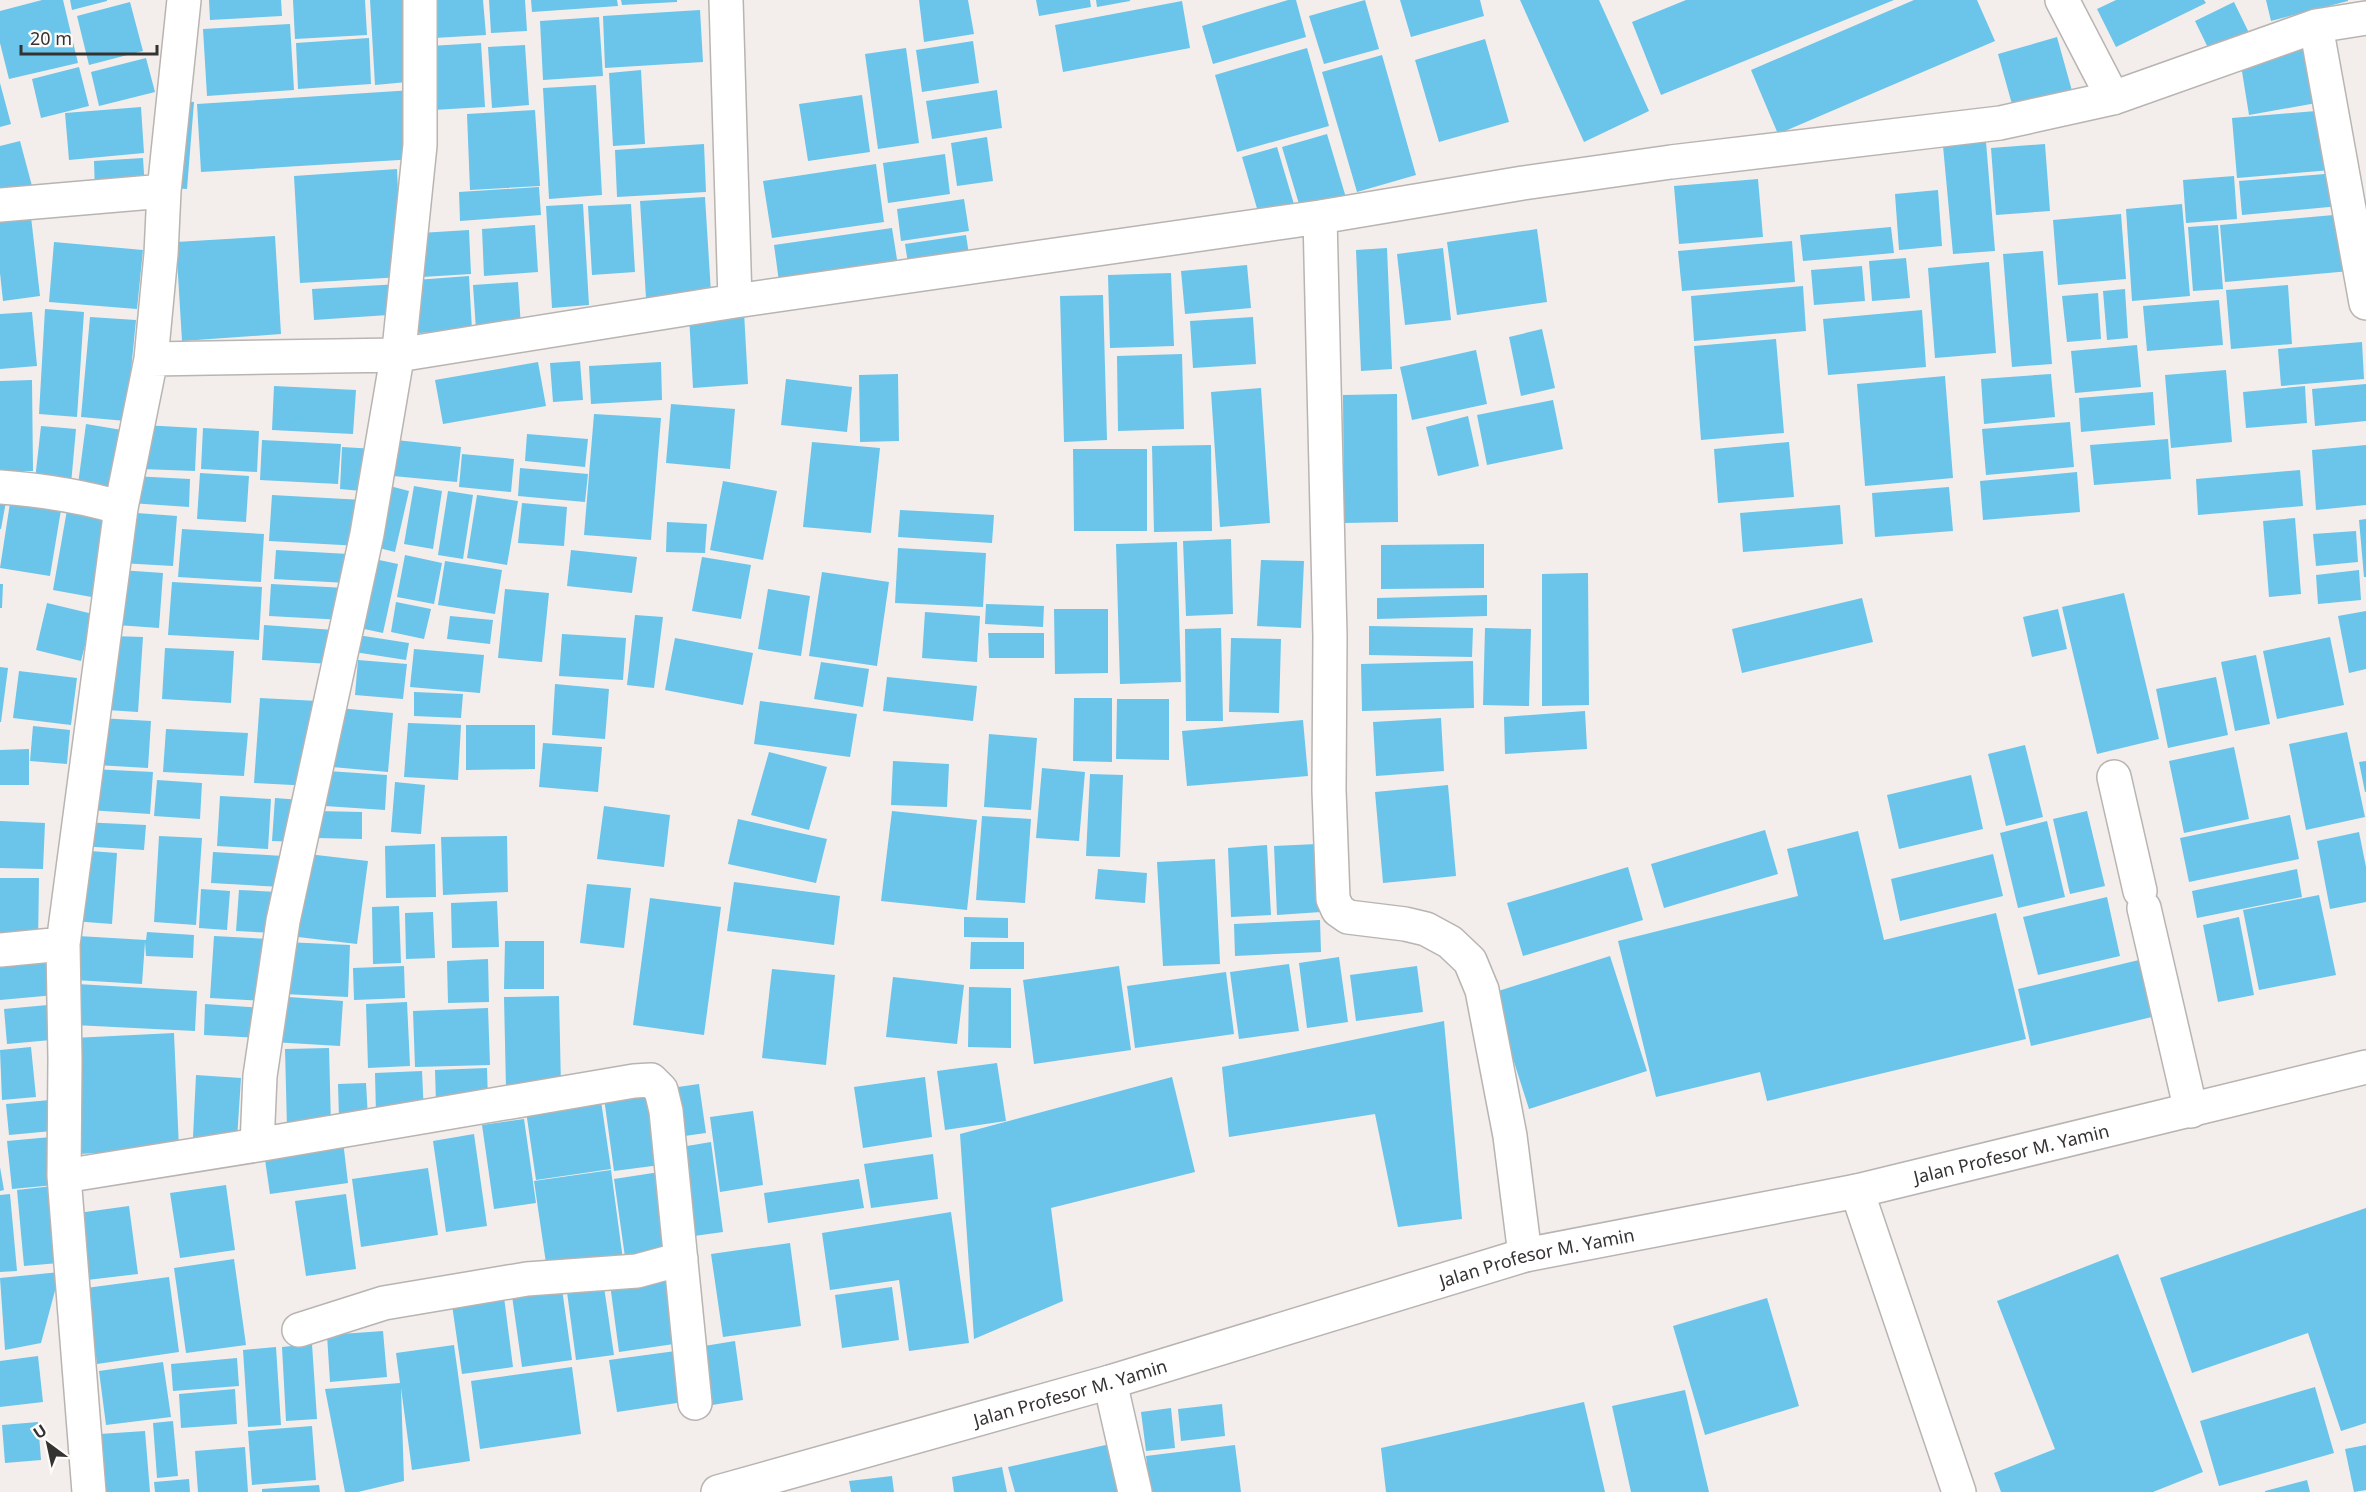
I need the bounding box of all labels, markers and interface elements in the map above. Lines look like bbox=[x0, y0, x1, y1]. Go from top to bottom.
scale bar bbox=[21, 18, 158, 56]
text: 20 m bbox=[30, 26, 72, 50]
street label: Jalan Profesor M. Yamin bbox=[1909, 1118, 2111, 1189]
street label: Jalan Profesor M. Yamin bbox=[1434, 1222, 1636, 1293]
street label: Jalan Profesor M. Yamin bbox=[969, 1353, 1170, 1432]
north arrow bbox=[18, 1414, 78, 1474]
text: U bbox=[29, 1419, 51, 1444]

